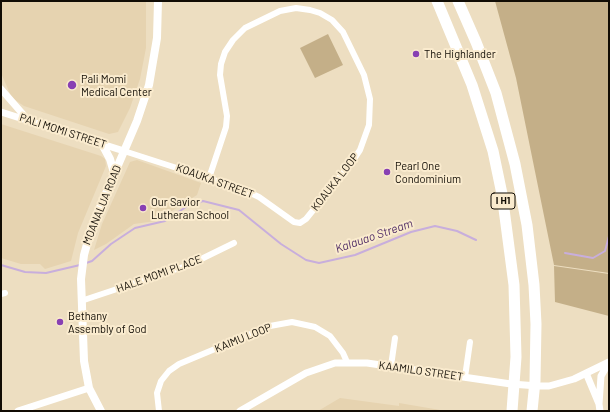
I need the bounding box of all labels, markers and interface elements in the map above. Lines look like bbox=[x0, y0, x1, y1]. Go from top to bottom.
place label: The Highlander bbox=[424, 47, 496, 61]
marker: The Highlander bbox=[411, 49, 421, 59]
place label: Pali Momi Medical Center bbox=[81, 72, 152, 98]
marker: Pali Momi Medical Center bbox=[66, 79, 78, 91]
street label: PALI MOMI STREET bbox=[18, 111, 108, 151]
street label: KOAUKA LOOP bbox=[308, 151, 362, 213]
place label: Pearl One Condominium bbox=[395, 159, 461, 185]
street label: KOAUKA STREET bbox=[174, 161, 256, 201]
street label: MOANALUA ROAD bbox=[80, 163, 124, 247]
marker: Pearl One Condominium bbox=[382, 167, 392, 177]
road number: I H1 bbox=[491, 193, 515, 209]
place label: Our Savior Lutheran School bbox=[151, 195, 229, 221]
marker: Our Savior Lutheran School bbox=[138, 203, 148, 213]
water label: Kalauao Stream bbox=[333, 216, 415, 256]
street label: HALE MOMI PLACE bbox=[115, 252, 203, 296]
place label: Bethany Assembly of God bbox=[68, 309, 147, 335]
marker: Bethany Assembly of God bbox=[55, 317, 65, 327]
street label: KAIMU LOOP bbox=[213, 321, 273, 355]
street label: KAAMILO STREET bbox=[378, 359, 464, 383]

